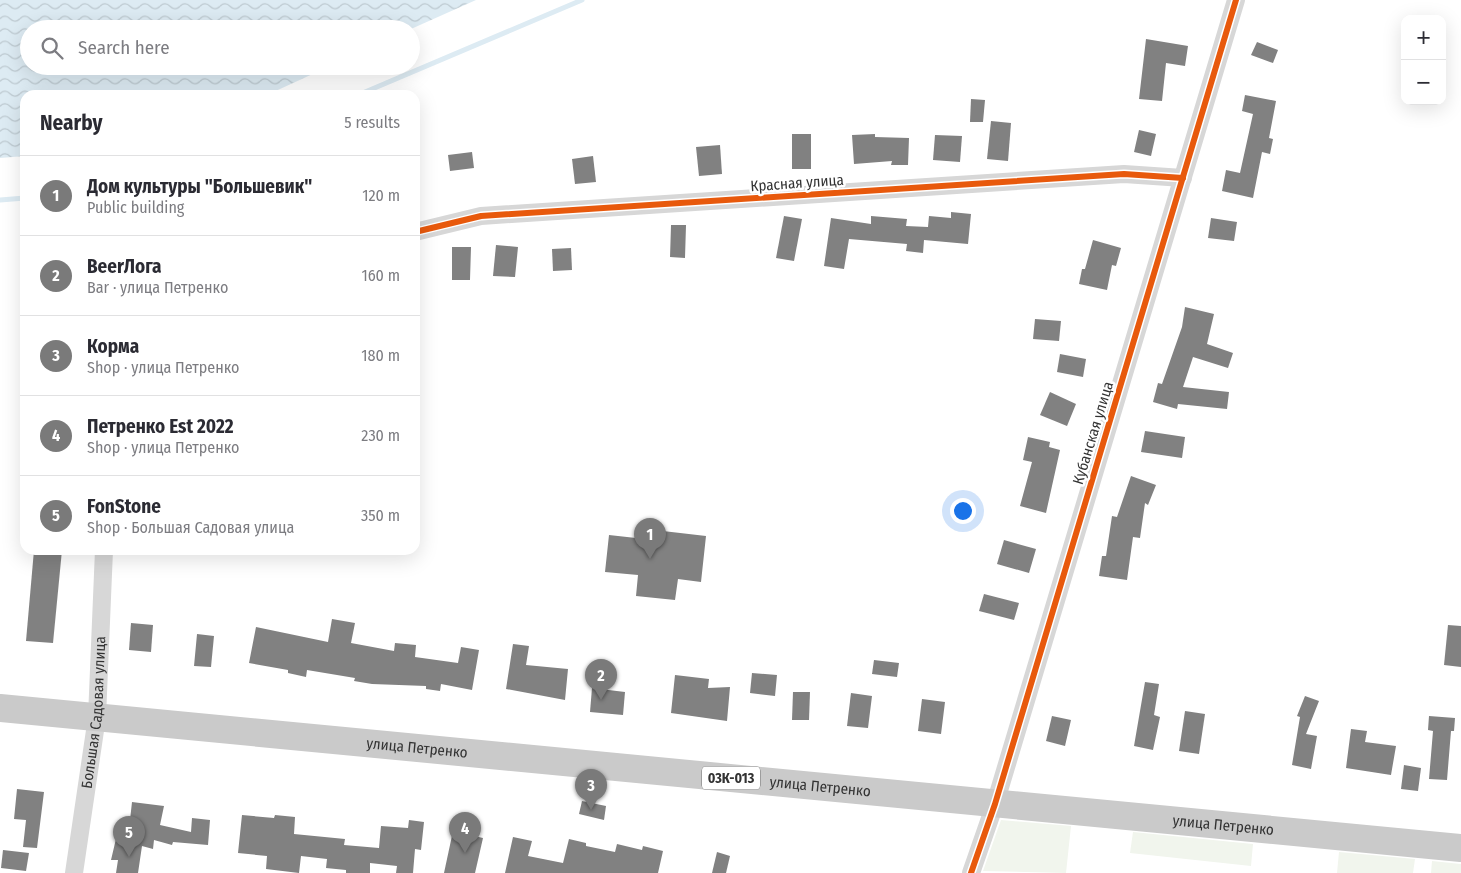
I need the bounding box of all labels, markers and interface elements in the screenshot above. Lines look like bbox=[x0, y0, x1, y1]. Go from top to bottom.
map controls bbox=[1401, 15, 1446, 105]
button: + bbox=[1401, 15, 1446, 60]
search box bbox=[20, 20, 420, 75]
icon: search bbox=[38, 34, 66, 62]
text: Search here bbox=[78, 36, 170, 59]
button: − bbox=[1401, 60, 1446, 105]
text: Nearby bbox=[40, 110, 102, 136]
text: 5 results bbox=[344, 113, 400, 132]
street label: Красная улица bbox=[750, 171, 844, 195]
text: Дом культуры "Большевик" bbox=[87, 175, 312, 198]
text: 1 bbox=[53, 186, 59, 205]
text: 120 m bbox=[362, 186, 400, 205]
text: Public building bbox=[87, 198, 184, 217]
text: BeerЛога bbox=[87, 255, 161, 278]
text: 2 bbox=[52, 266, 60, 285]
text: 160 m bbox=[361, 266, 400, 285]
text: Bar · улица Петренко bbox=[87, 278, 228, 297]
text: Корма bbox=[87, 335, 139, 358]
text: 3 bbox=[52, 346, 60, 365]
text: 180 m bbox=[361, 346, 400, 365]
text: Shop · улица Петренко bbox=[87, 358, 239, 377]
street label: Кубанская улица bbox=[1069, 379, 1117, 487]
text: Петренко Est 2022 bbox=[87, 415, 234, 438]
text: 4 bbox=[52, 426, 60, 445]
text: 230 m bbox=[361, 426, 400, 445]
text: Shop · улица Петренко bbox=[87, 438, 239, 457]
text: FonStone bbox=[87, 495, 161, 518]
your location bbox=[950, 498, 976, 524]
text: 5 bbox=[52, 506, 60, 525]
text: 350 m bbox=[361, 506, 400, 525]
text: Shop · Большая Садовая улица bbox=[87, 518, 294, 537]
pin: 1 bbox=[634, 518, 666, 559]
street label: Большая Садовая улица bbox=[78, 636, 109, 790]
pin: 2 bbox=[585, 659, 617, 700]
street label: улица Петренко bbox=[366, 734, 469, 762]
road number: 03К-013 bbox=[702, 766, 760, 790]
pin: 3 bbox=[575, 769, 607, 810]
street label: улица Петренко bbox=[769, 773, 872, 800]
street label: улица Петренко bbox=[1172, 811, 1275, 839]
pin: 4 bbox=[449, 812, 481, 853]
pin: 5 bbox=[113, 816, 145, 857]

